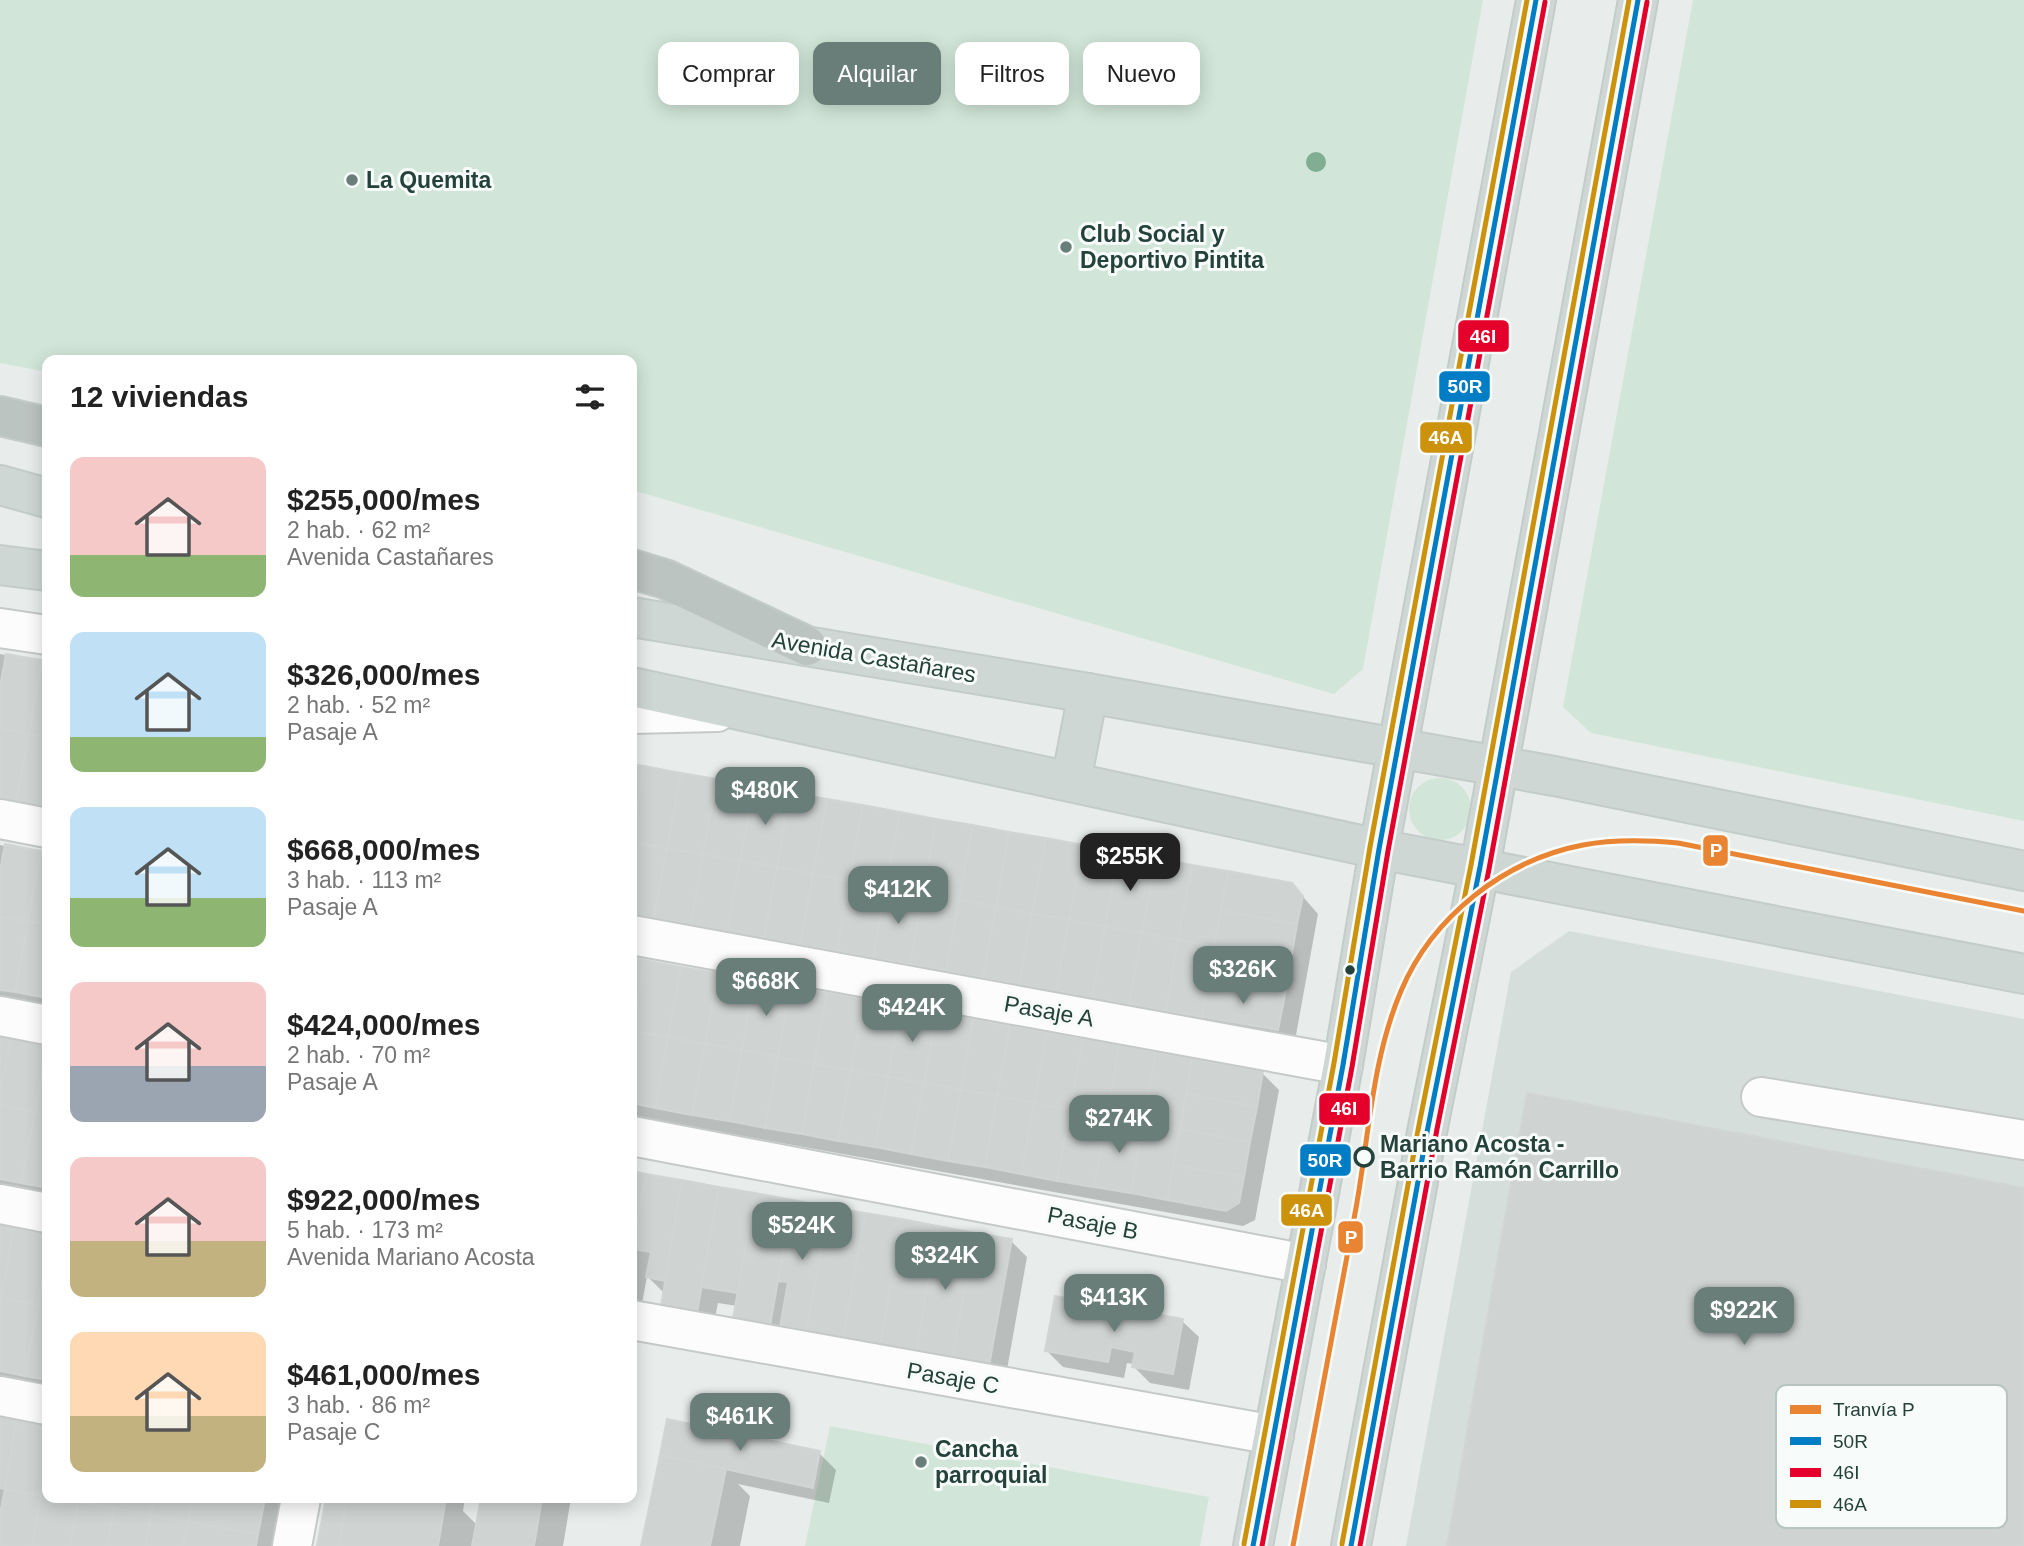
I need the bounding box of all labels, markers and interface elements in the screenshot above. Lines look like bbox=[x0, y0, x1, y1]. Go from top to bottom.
chip: Comprar bbox=[658, 42, 799, 105]
chip: Alquilar bbox=[813, 42, 941, 105]
chip: Filtros bbox=[955, 42, 1069, 105]
chip: Nuevo bbox=[1083, 42, 1200, 105]
place label: La Quemita bbox=[366, 167, 491, 193]
marker: La Quemita bbox=[344, 172, 360, 188]
place label: Club Social y Deportivo Pintita bbox=[1080, 221, 1264, 273]
marker: Club Social y Deportivo Pintita bbox=[1058, 239, 1074, 255]
line badge: 46I bbox=[1457, 319, 1510, 353]
text: 46I bbox=[1470, 326, 1496, 347]
line badge: 50R bbox=[1438, 370, 1491, 403]
text: 50R bbox=[1448, 376, 1483, 397]
icon: filters bbox=[571, 378, 609, 416]
text: 12 viviendas bbox=[70, 380, 248, 413]
line badge: 46A bbox=[1419, 421, 1473, 454]
text: 46A bbox=[1429, 427, 1464, 448]
text: $255,000/mes bbox=[287, 483, 481, 516]
icon: home bbox=[126, 485, 210, 569]
text: 2 hab. · 62 m² bbox=[287, 517, 430, 543]
text: Avenida Castañares bbox=[287, 544, 494, 570]
street label: Avenida Castañares bbox=[770, 626, 978, 688]
text: $326,000/mes bbox=[287, 658, 481, 691]
icon: home bbox=[126, 660, 210, 744]
text: 2 hab. · 52 m² bbox=[287, 692, 430, 718]
text: Pasaje A bbox=[287, 719, 378, 745]
pin: $480K bbox=[716, 768, 814, 827]
text: $480K bbox=[731, 777, 799, 803]
text: $668,000/mes bbox=[287, 833, 481, 866]
pin: $255K bbox=[1081, 834, 1179, 893]
line badge: P bbox=[1702, 834, 1729, 867]
icon: home bbox=[126, 835, 210, 919]
text: P bbox=[1710, 840, 1723, 861]
text: $255K bbox=[1096, 843, 1164, 869]
pin: $412K bbox=[849, 866, 947, 926]
text: 3 hab. · 113 m² bbox=[287, 867, 441, 893]
text: $412K bbox=[864, 876, 932, 902]
text: Pasaje A bbox=[287, 894, 378, 920]
pin: $326K bbox=[1194, 946, 1292, 1006]
text: $326K bbox=[1209, 956, 1277, 982]
pin: $668K bbox=[717, 958, 815, 1018]
unlabelled marker bbox=[1343, 963, 1357, 977]
text: $668K bbox=[732, 968, 800, 994]
pin: $424K bbox=[863, 984, 961, 1044]
street label: Pasaje A bbox=[1002, 990, 1097, 1032]
text: $424K bbox=[878, 994, 946, 1020]
text: $424,000/mes bbox=[287, 1008, 481, 1041]
icon: home bbox=[126, 1010, 210, 1094]
text: 2 hab. · 70 m² bbox=[287, 1042, 430, 1068]
text: Pasaje A bbox=[287, 1069, 378, 1095]
line badge: 46I bbox=[1318, 1092, 1371, 1126]
pin: $274K bbox=[1070, 1096, 1168, 1155]
text: 46I bbox=[1331, 1098, 1357, 1119]
text: $274K bbox=[1085, 1105, 1153, 1131]
place label: Mariano Acosta - Barrio Ramón Carrillo bbox=[1380, 1131, 1619, 1183]
line badge: 50R bbox=[1299, 1143, 1352, 1177]
marker: Mariano Acosta - Barrio Ramón Carrillo bbox=[1354, 1147, 1374, 1167]
text: 50R bbox=[1308, 1150, 1343, 1171]
text: $922,000/mes bbox=[287, 1183, 481, 1216]
icon: home bbox=[126, 1185, 210, 1269]
line badge: 46A bbox=[1280, 1193, 1333, 1227]
text: 46A bbox=[1290, 1200, 1325, 1221]
street label: Pasaje B bbox=[1045, 1201, 1141, 1245]
pin: $524K bbox=[753, 1202, 851, 1262]
text: $524K bbox=[768, 1212, 836, 1238]
text: 5 hab. · 173 m² bbox=[287, 1217, 443, 1243]
line badge: P bbox=[1337, 1220, 1364, 1254]
text: P bbox=[1345, 1227, 1358, 1248]
pin: $324K bbox=[896, 1232, 994, 1292]
text: $324K bbox=[911, 1242, 979, 1268]
text: Avenida Mariano Acosta bbox=[287, 1244, 535, 1270]
pin: $413K bbox=[1065, 1274, 1163, 1334]
text: $413K bbox=[1080, 1284, 1148, 1310]
pin: $922K bbox=[1695, 1288, 1793, 1347]
text: $922K bbox=[1710, 1297, 1778, 1323]
street label: Pasaje C bbox=[905, 1357, 1001, 1399]
text: $461,000/mes bbox=[287, 1358, 481, 1391]
icon: home bbox=[126, 1360, 210, 1444]
legend bbox=[1776, 1385, 2007, 1528]
text: 3 hab. · 86 m² bbox=[287, 1392, 430, 1418]
pin: $461K bbox=[691, 1394, 789, 1453]
text: Tranvía P bbox=[1833, 1399, 1915, 1420]
text: $461K bbox=[706, 1403, 774, 1429]
text: Pasaje C bbox=[287, 1419, 380, 1445]
text: 50R bbox=[1833, 1431, 1868, 1452]
place label: Cancha parroquial bbox=[935, 1436, 1047, 1488]
marker: Cancha parroquial bbox=[913, 1454, 929, 1470]
text: 46I bbox=[1833, 1462, 1859, 1483]
text: 46A bbox=[1833, 1494, 1867, 1515]

